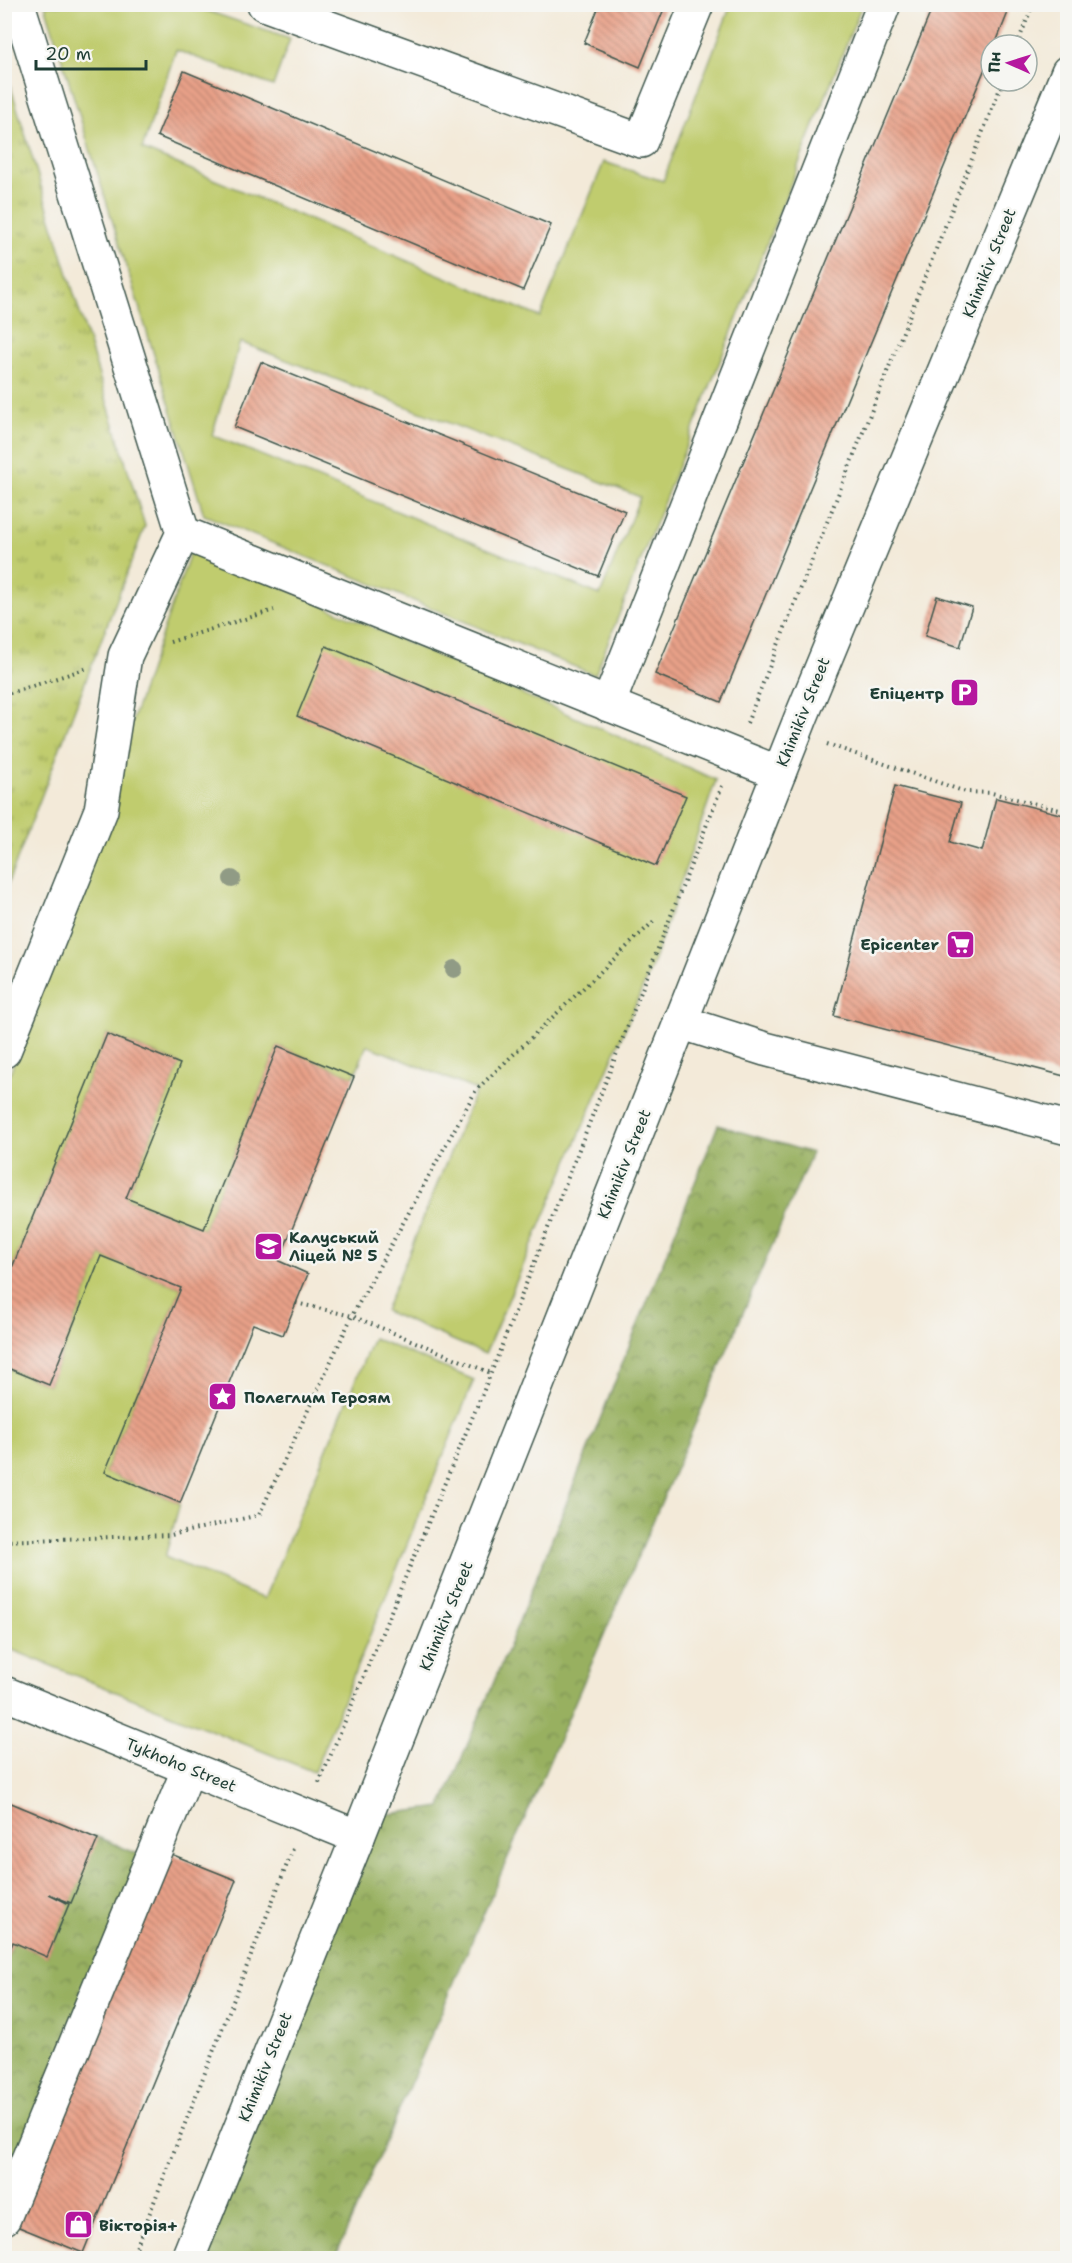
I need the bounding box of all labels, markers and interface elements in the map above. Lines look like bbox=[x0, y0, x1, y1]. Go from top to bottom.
scale bar bbox=[36, 33, 146, 71]
north arrow bbox=[979, 33, 1039, 93]
text: 20 m bbox=[45, 42, 91, 66]
text: Пн bbox=[983, 51, 1006, 73]
street label: Khimikiv Street bbox=[957, 205, 1021, 321]
street label: Khimikiv Street bbox=[771, 654, 835, 770]
parking icon: Епіцентр bbox=[949, 677, 981, 709]
place label: Епіцентр bbox=[869, 683, 944, 704]
supermarket icon: Epicenter bbox=[944, 928, 976, 960]
place label: Epicenter bbox=[860, 934, 939, 955]
street label: Khimikiv Street bbox=[592, 1106, 656, 1222]
place label: Калуський Ліцей № 5 bbox=[289, 1227, 379, 1266]
school or university icon: Калуський Ліцей № 5 bbox=[252, 1230, 284, 1262]
place icon: Полеглим Героям bbox=[207, 1381, 239, 1413]
place label: Полеглим Героям bbox=[244, 1387, 391, 1408]
street label: Khimikiv Street bbox=[414, 1558, 478, 1674]
street label: Tykhoho Street bbox=[123, 1733, 239, 1797]
street label: Khimikiv Street bbox=[233, 2009, 297, 2125]
shop icon: Вікторія+ bbox=[62, 2209, 94, 2241]
place label: Вікторія+ bbox=[99, 2215, 178, 2236]

